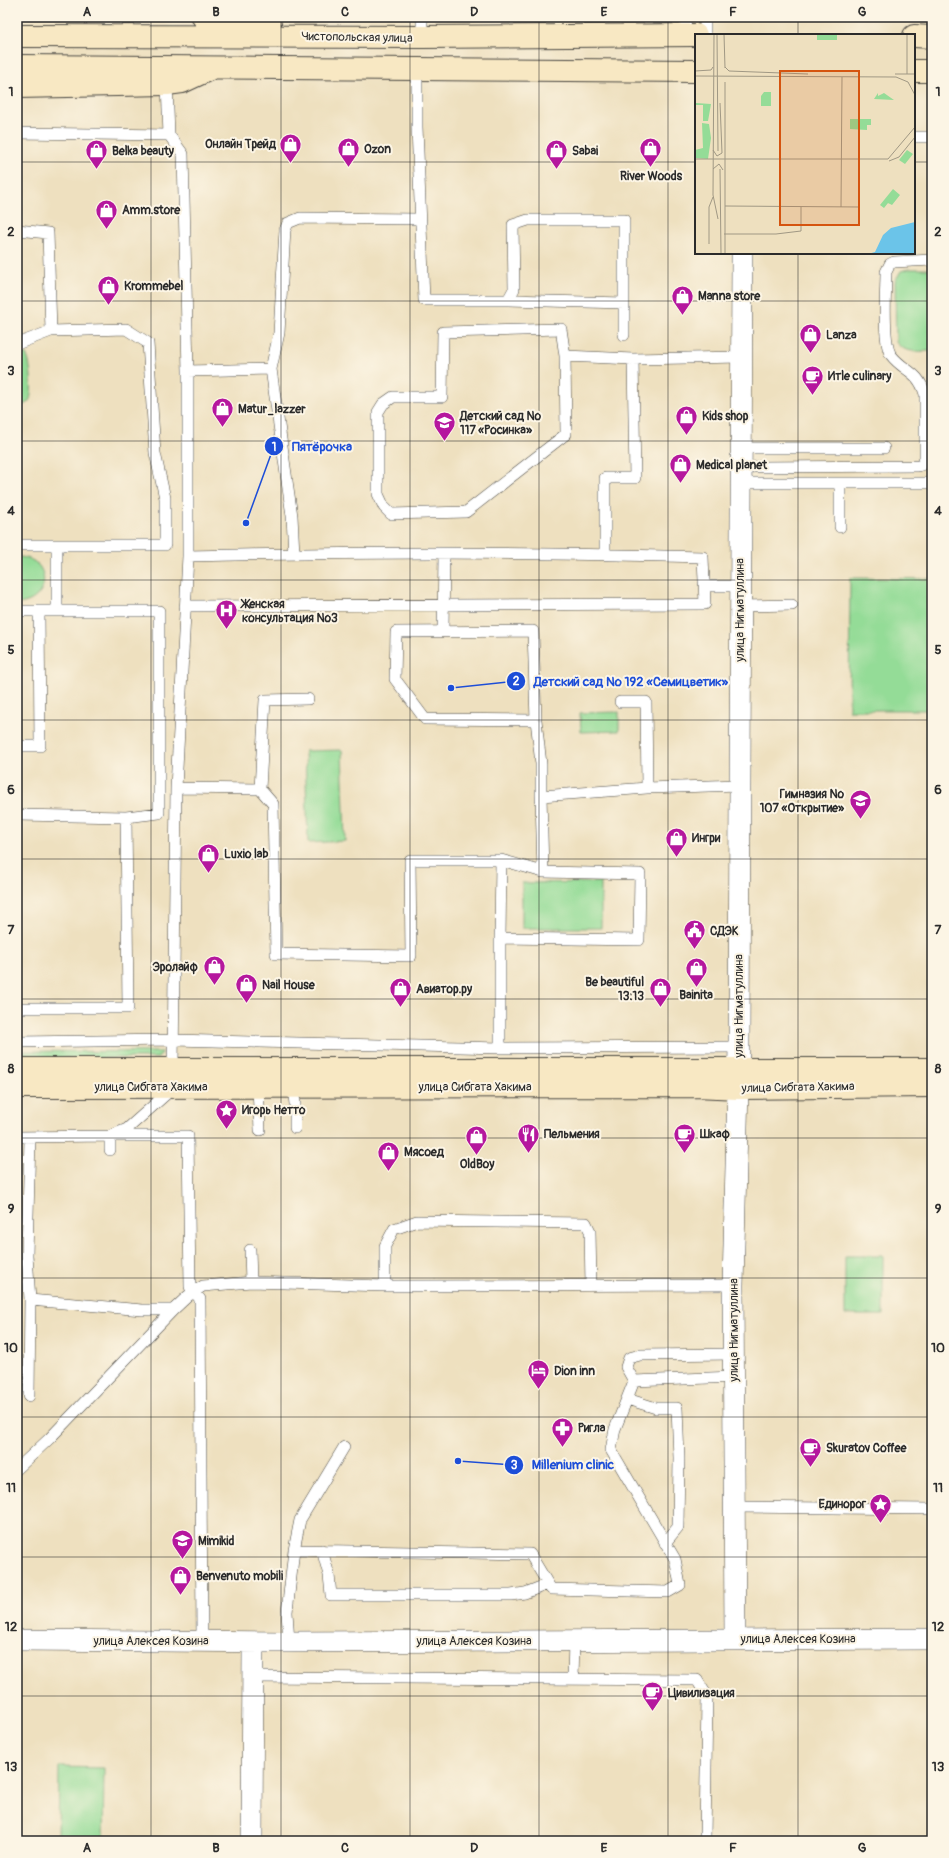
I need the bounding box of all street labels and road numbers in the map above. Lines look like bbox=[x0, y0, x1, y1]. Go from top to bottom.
street label: Чистопольская улица bbox=[301, 29, 413, 46]
street label: улица Нигматуллина bbox=[733, 558, 748, 663]
street label: улица Нигматуллина bbox=[732, 954, 747, 1059]
street label: улица Сибгата Хакима bbox=[740, 1079, 855, 1096]
street label: улица Сибгата Хакима bbox=[93, 1080, 208, 1095]
street label: улица Сибгата Хакима bbox=[417, 1080, 532, 1095]
street label: улица Нигматуллина bbox=[727, 1278, 742, 1383]
street label: улица Алексея Козина bbox=[740, 1632, 856, 1647]
street label: улица Алексея Козина bbox=[93, 1634, 209, 1649]
street label: улица Алексея Козина bbox=[416, 1634, 532, 1649]

